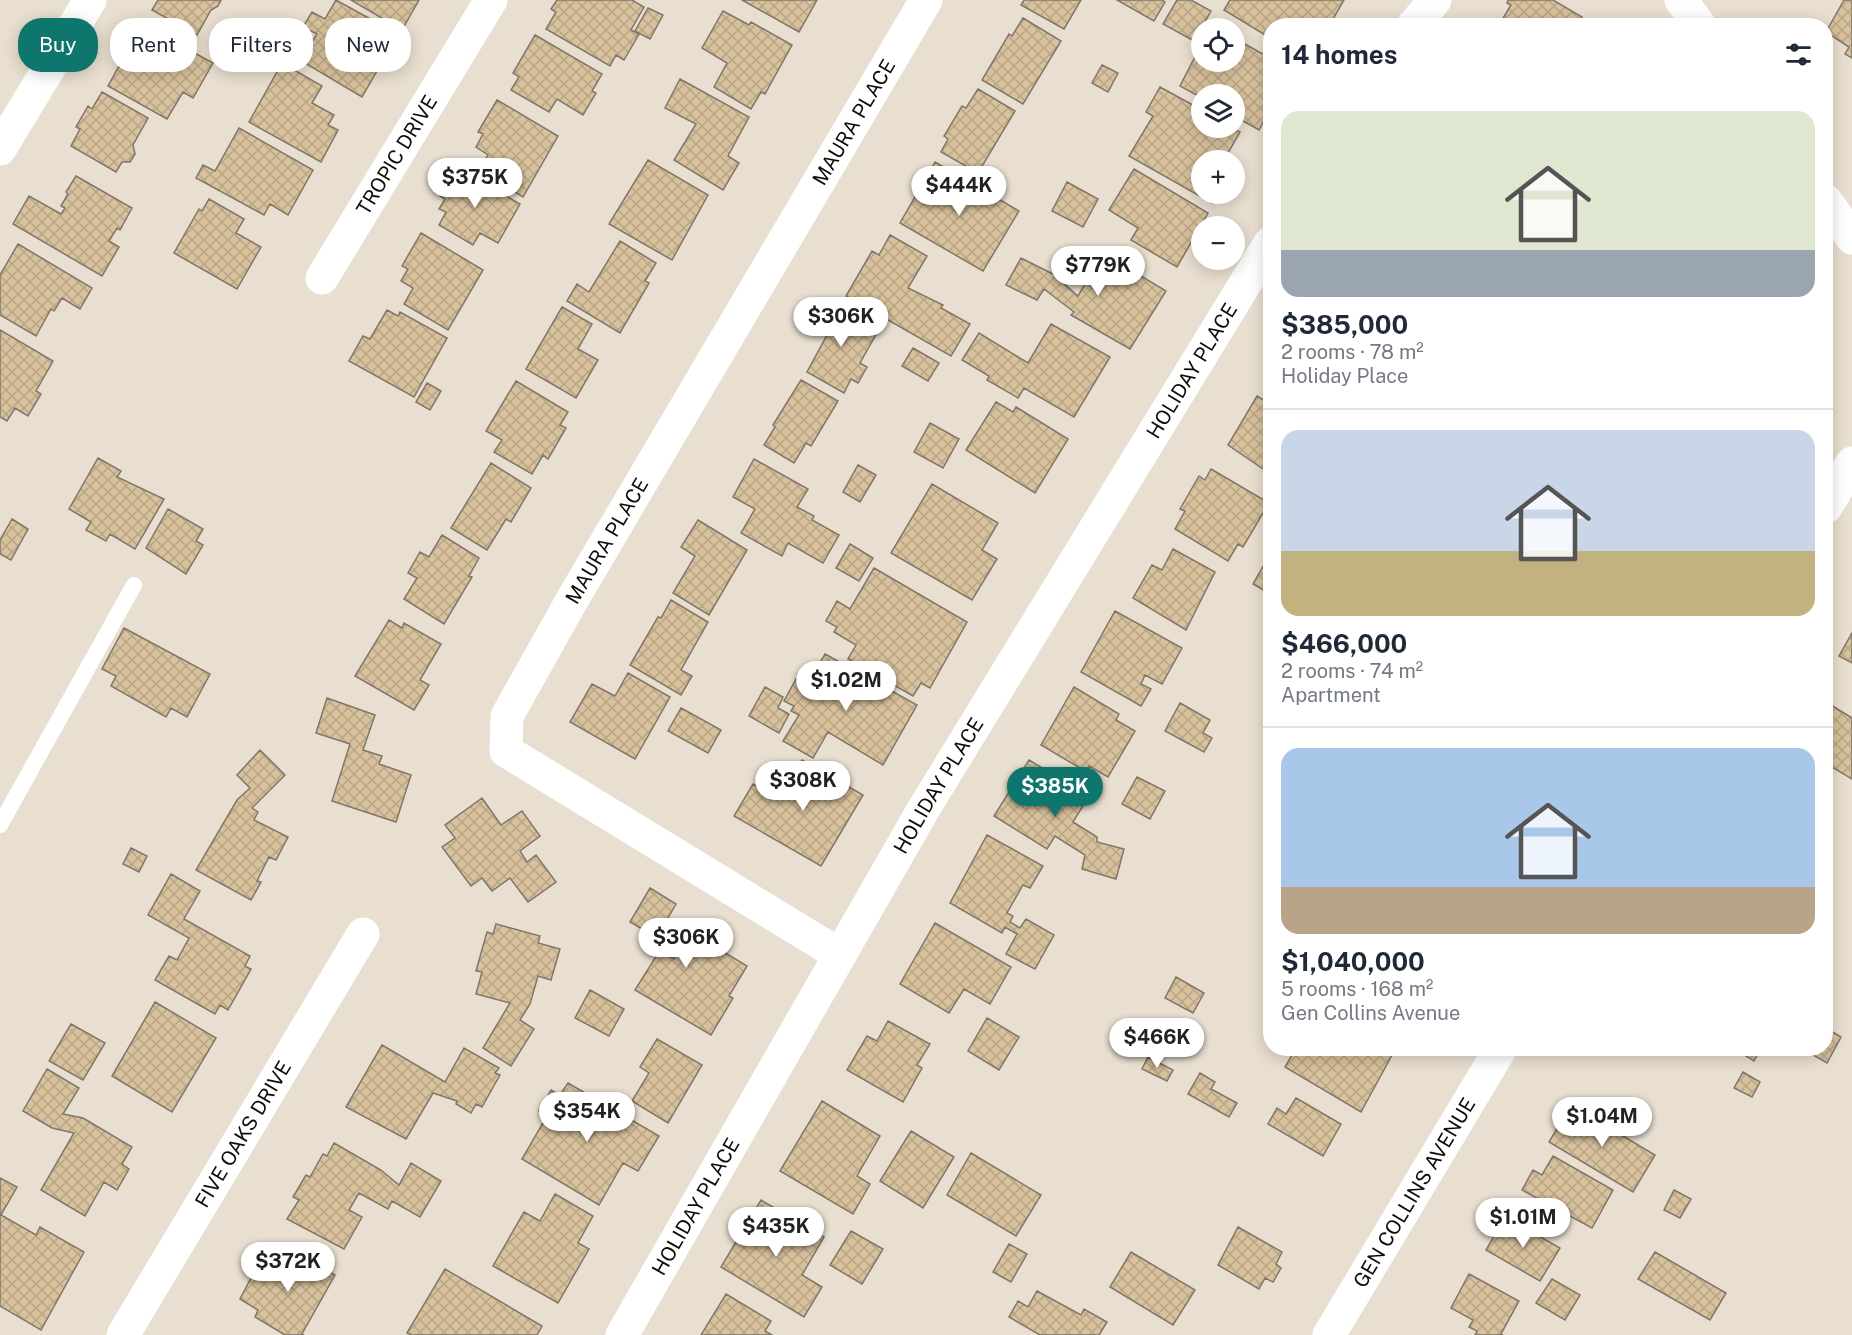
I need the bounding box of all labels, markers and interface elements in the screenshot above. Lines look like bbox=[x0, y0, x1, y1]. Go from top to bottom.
chip: Buy bbox=[18, 18, 98, 72]
chip: Rent bbox=[110, 18, 197, 72]
chip: Filters bbox=[209, 18, 313, 72]
chip: New bbox=[325, 18, 411, 72]
map controls bbox=[1191, 18, 1245, 270]
button: locate bbox=[1191, 18, 1245, 72]
icon: filters bbox=[1782, 38, 1815, 71]
text: 14 homes bbox=[1281, 39, 1397, 70]
street label: MAURA PLACE bbox=[807, 55, 900, 190]
button: layers bbox=[1191, 84, 1245, 138]
street label: TROPIC DRIVE bbox=[351, 91, 442, 219]
button: + bbox=[1191, 150, 1245, 204]
icon: home bbox=[1494, 150, 1602, 258]
pin: $375K bbox=[433, 158, 517, 209]
text: $375K bbox=[442, 165, 508, 189]
pin: $444K bbox=[917, 166, 1001, 217]
text: $444K bbox=[925, 173, 993, 197]
button: − bbox=[1191, 216, 1245, 270]
pin: $779K bbox=[1056, 246, 1140, 297]
text: $779K bbox=[1065, 253, 1131, 277]
pin: $306K bbox=[799, 297, 883, 348]
street label: HOLIDAY PLACE bbox=[1141, 299, 1242, 443]
text: $306K bbox=[807, 304, 875, 328]
text: $385,000 bbox=[1281, 309, 1408, 340]
text: 2 rooms · 78 m² bbox=[1281, 340, 1424, 364]
text: Holiday Place bbox=[1281, 364, 1408, 388]
icon: home bbox=[1494, 469, 1602, 577]
street label: MAURA PLACE bbox=[560, 474, 653, 608]
text: $466,000 bbox=[1281, 628, 1407, 659]
text: 2 rooms · 74 m² bbox=[1281, 659, 1423, 683]
pin: $1.02M bbox=[797, 661, 895, 712]
text: $1.02M bbox=[810, 668, 882, 692]
text: Apartment bbox=[1281, 683, 1381, 707]
street label: HOLIDAY PLACE bbox=[889, 713, 989, 858]
pin: $308K bbox=[761, 761, 845, 812]
pin: $385K bbox=[1013, 767, 1097, 818]
text: $308K bbox=[769, 768, 837, 792]
text: $385K bbox=[1021, 774, 1089, 798]
icon: home bbox=[1494, 787, 1602, 895]
pin: $306K bbox=[644, 918, 728, 969]
text: $306K bbox=[652, 925, 720, 949]
text: $1,040,000 bbox=[1281, 946, 1425, 977]
text: 5 rooms · 168 m² bbox=[1281, 977, 1433, 1001]
text: Gen Collins Avenue bbox=[1281, 1001, 1460, 1025]
pin: $466K bbox=[1115, 1018, 1199, 1069]
text: $466K bbox=[1123, 1025, 1191, 1049]
street label: FIVE OAKS DRIVE bbox=[190, 1056, 296, 1212]
pin: $354K bbox=[545, 1092, 629, 1143]
street label: GEN COLLINS AVENUE bbox=[1348, 1093, 1480, 1292]
pin: $1.04M bbox=[1553, 1097, 1651, 1148]
text: $354K bbox=[553, 1099, 621, 1123]
text: $1.04M bbox=[1566, 1104, 1638, 1128]
street label: HOLIDAY PLACE bbox=[647, 1134, 744, 1280]
pin: $1.01M bbox=[1474, 1198, 1572, 1249]
text: $1.01M bbox=[1489, 1205, 1557, 1229]
pin: $435K bbox=[734, 1207, 818, 1258]
text: $435K bbox=[742, 1214, 810, 1238]
pin: $372K bbox=[246, 1242, 330, 1293]
text: $372K bbox=[255, 1249, 321, 1273]

